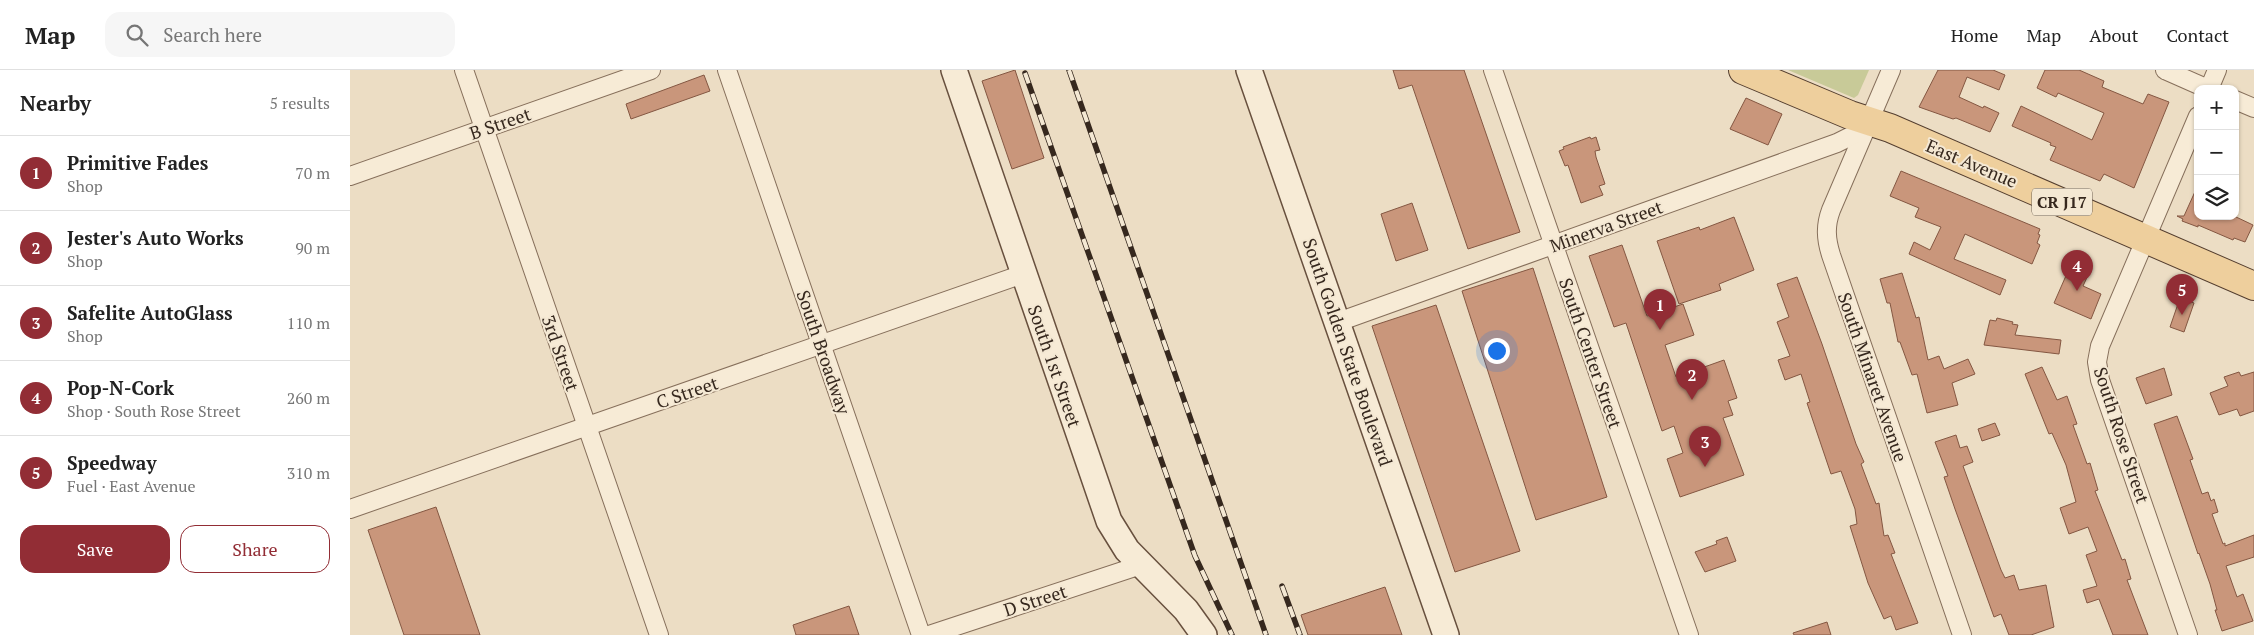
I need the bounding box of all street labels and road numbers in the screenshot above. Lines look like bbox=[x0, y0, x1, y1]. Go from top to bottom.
street label: B Street bbox=[466, 101, 534, 145]
street label: East Avenue bbox=[1923, 133, 2021, 193]
road number: CR J17 bbox=[2032, 188, 2092, 216]
street label: Minerva Street bbox=[1546, 194, 1666, 258]
street label: South Golden State Boulevard bbox=[1298, 235, 1398, 469]
street label: South Center Street bbox=[1554, 275, 1628, 432]
street label: South Broadway bbox=[792, 287, 857, 418]
street label: South Minaret Avenue bbox=[1833, 289, 1913, 465]
street label: South 1st Street bbox=[1023, 302, 1087, 431]
street label: 3rd Street bbox=[537, 312, 585, 395]
street label: South Rose Street bbox=[2089, 364, 2155, 506]
street label: C Street bbox=[653, 370, 721, 414]
street label: D Street bbox=[1000, 578, 1070, 621]

